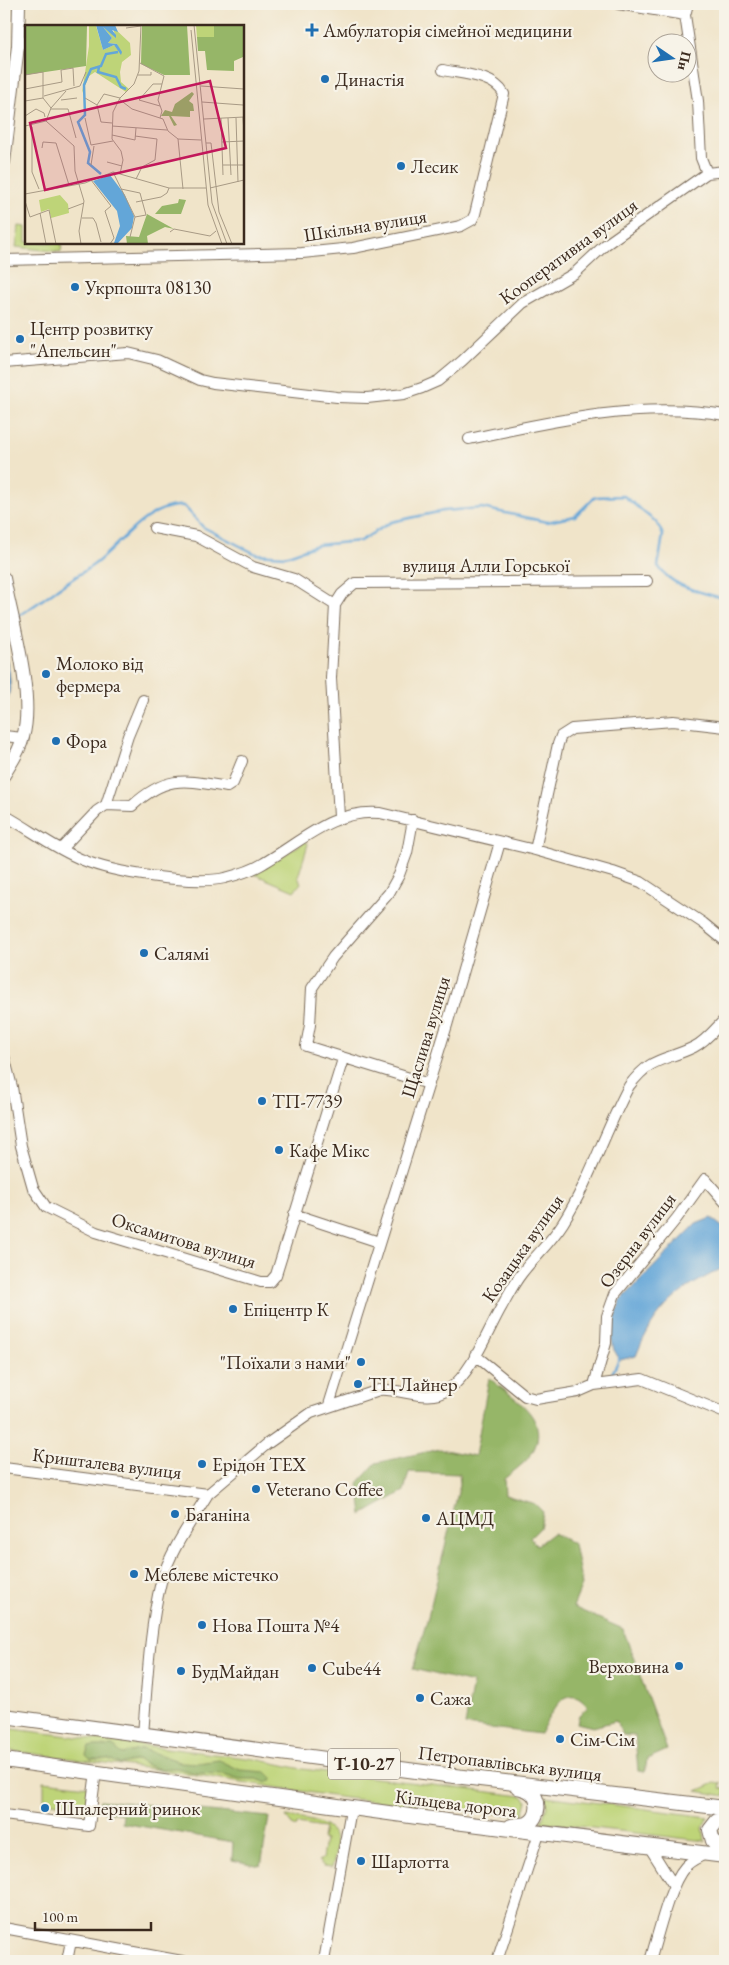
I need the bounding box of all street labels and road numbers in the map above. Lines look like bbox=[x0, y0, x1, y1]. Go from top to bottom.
street label: Кооперативна вулиця bbox=[494, 192, 643, 310]
street label: Шкільна вулиця bbox=[302, 203, 429, 248]
street label: вулиця Алли Горської bbox=[402, 553, 570, 578]
street label: Щаслива вулиця bbox=[395, 973, 456, 1101]
street label: Озерна вулиця bbox=[593, 1187, 682, 1293]
street label: Козацька вулиця bbox=[476, 1189, 569, 1307]
street label: Оксамитова вулиця bbox=[109, 1207, 260, 1274]
street label: Кришталева вулиця bbox=[31, 1442, 183, 1485]
street label: Петропавлівська вулиця bbox=[417, 1740, 604, 1787]
road number: Т-10-27 bbox=[328, 1748, 400, 1780]
street label: Кільцева дорога bbox=[394, 1784, 518, 1823]

